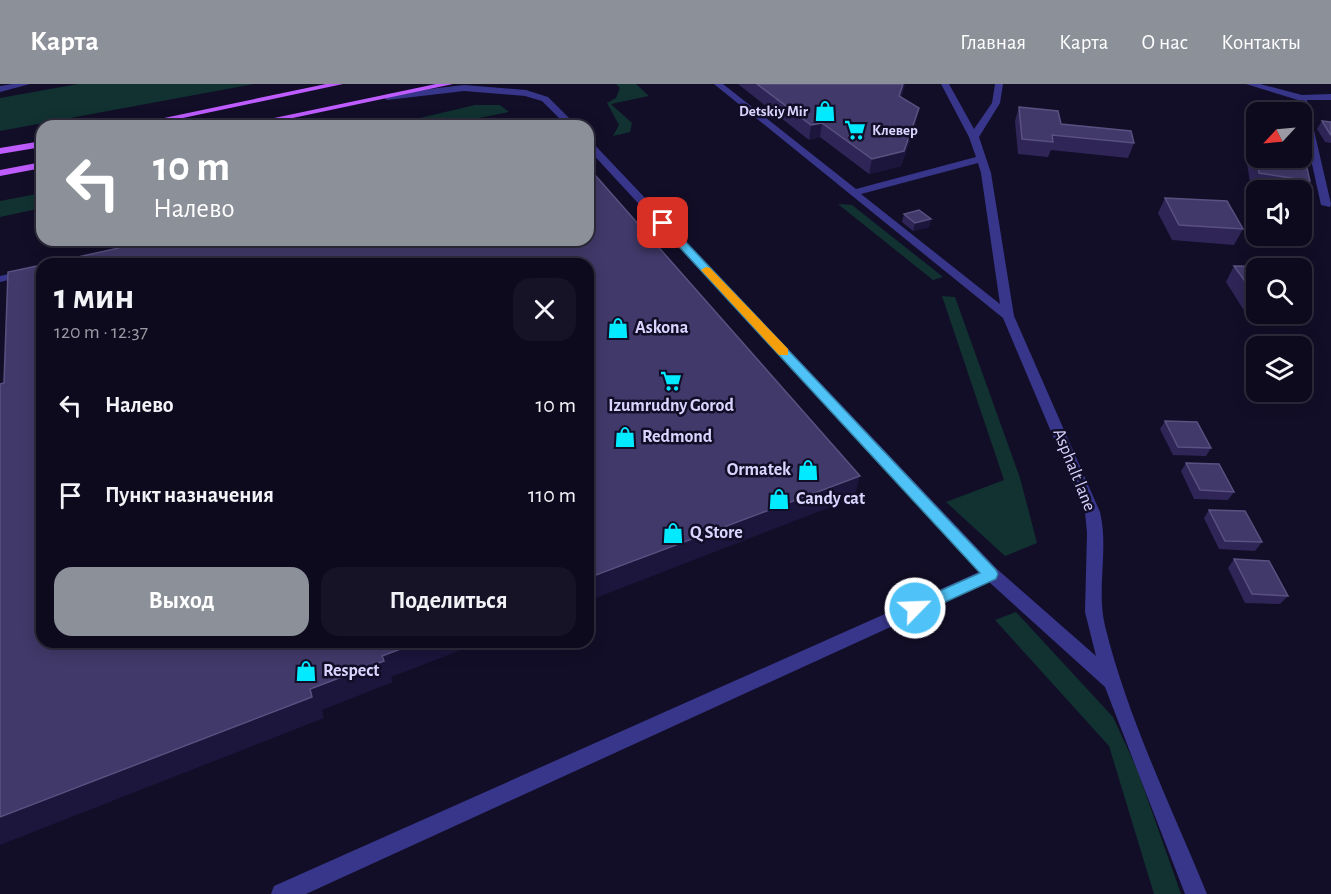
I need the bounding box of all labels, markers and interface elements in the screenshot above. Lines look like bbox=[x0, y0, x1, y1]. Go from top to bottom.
text: Карта bbox=[30, 28, 99, 56]
text: Главная bbox=[960, 32, 1026, 53]
text: Карта bbox=[1059, 32, 1108, 53]
text: О нас bbox=[1141, 32, 1188, 53]
text: Контакты bbox=[1221, 32, 1301, 53]
shop icon: Detskiy Mir bbox=[813, 99, 837, 123]
north arrow bbox=[1246, 102, 1312, 168]
map controls bbox=[1246, 102, 1312, 402]
place label: Detskiy Mir bbox=[739, 104, 809, 119]
supermarket icon: Клевер bbox=[843, 118, 867, 142]
place label: Клевер bbox=[872, 123, 918, 138]
icon: left bbox=[54, 144, 132, 222]
text: 10 m bbox=[153, 146, 230, 188]
button: sound bbox=[1246, 180, 1312, 246]
text: Налево bbox=[153, 195, 235, 222]
pin bbox=[637, 197, 688, 248]
icon: arrive bbox=[646, 206, 679, 239]
button: search bbox=[1246, 258, 1312, 324]
button: close bbox=[513, 278, 576, 341]
text: 1 мин bbox=[54, 279, 134, 315]
shop icon: Askona bbox=[606, 316, 630, 340]
place label: Askona bbox=[635, 319, 689, 337]
text: 120 m · 12:37 bbox=[54, 322, 148, 342]
button: layers bbox=[1246, 336, 1312, 402]
supermarket icon: Izumrudny Gorod bbox=[659, 369, 683, 393]
icon: left bbox=[54, 389, 87, 422]
text: Налево bbox=[105, 394, 174, 416]
text: 10 m bbox=[536, 394, 576, 416]
place label: Izumrudny Gorod bbox=[608, 397, 734, 415]
shop icon: Redmond bbox=[613, 425, 637, 449]
street label: Asphalt lane bbox=[1049, 426, 1099, 514]
place label: Redmond bbox=[642, 428, 713, 446]
shop icon: Ormatek bbox=[796, 458, 820, 482]
place label: Ormatek bbox=[727, 461, 791, 479]
icon: arrive bbox=[54, 479, 87, 512]
text: Пункт назначения bbox=[105, 484, 274, 506]
text: 110 m bbox=[528, 484, 576, 506]
shop icon: Candy cat bbox=[767, 487, 791, 511]
place label: Candy cat bbox=[796, 490, 865, 508]
shop icon: Q Store bbox=[661, 521, 685, 545]
place label: Q Store bbox=[690, 524, 743, 542]
button: Выход bbox=[54, 567, 309, 636]
button: Поделиться bbox=[321, 567, 576, 636]
position arrow bbox=[883, 576, 947, 640]
shop icon: Respect bbox=[294, 659, 318, 683]
place label: Respect bbox=[323, 662, 379, 680]

